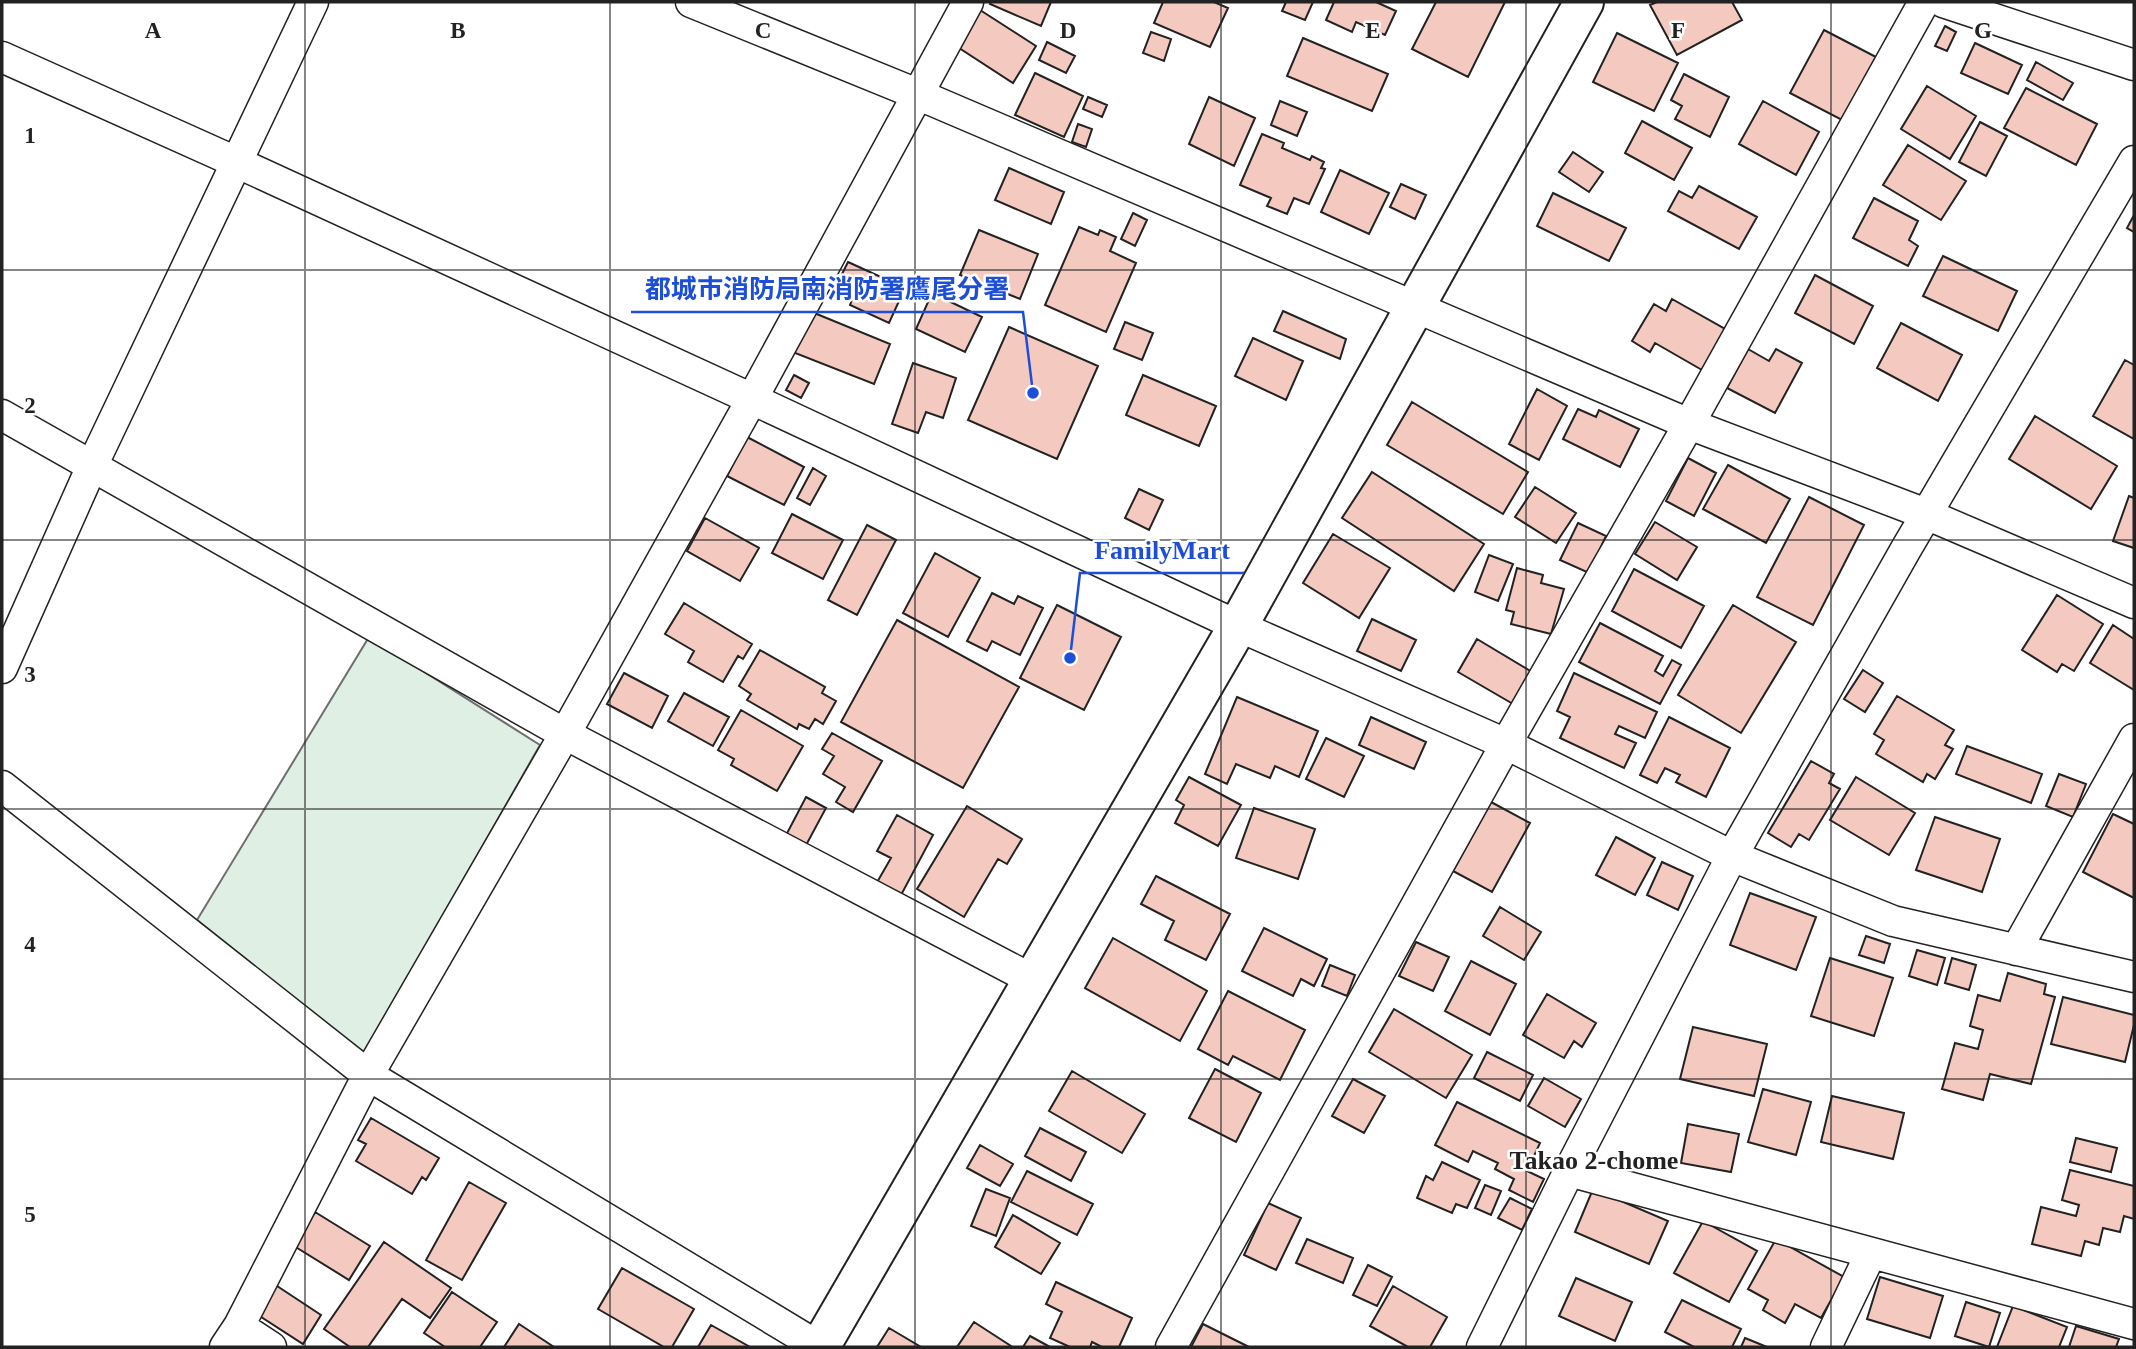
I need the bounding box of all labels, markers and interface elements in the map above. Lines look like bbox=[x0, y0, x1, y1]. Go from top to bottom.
text: A bbox=[145, 18, 162, 43]
text: B bbox=[450, 18, 466, 43]
text: C bbox=[755, 18, 771, 43]
text: D bbox=[1060, 18, 1076, 43]
text: E bbox=[1365, 18, 1381, 43]
text: F bbox=[1671, 18, 1685, 43]
text: G bbox=[1974, 18, 1992, 43]
text: 1 bbox=[24, 123, 36, 148]
callout: 都城市消防局南消防署鷹尾分署 bbox=[631, 265, 1023, 312]
text: 都城市消防局南消防署鷹尾分署 bbox=[645, 275, 1009, 304]
text: 2 bbox=[24, 393, 36, 418]
callout: FamilyMart bbox=[1080, 526, 1244, 573]
text: FamilyMart bbox=[1094, 536, 1230, 565]
text: 3 bbox=[24, 662, 36, 687]
text: 4 bbox=[24, 932, 36, 957]
district label: Takao 2-chome bbox=[1510, 1146, 1678, 1175]
text: 5 bbox=[24, 1202, 36, 1227]

